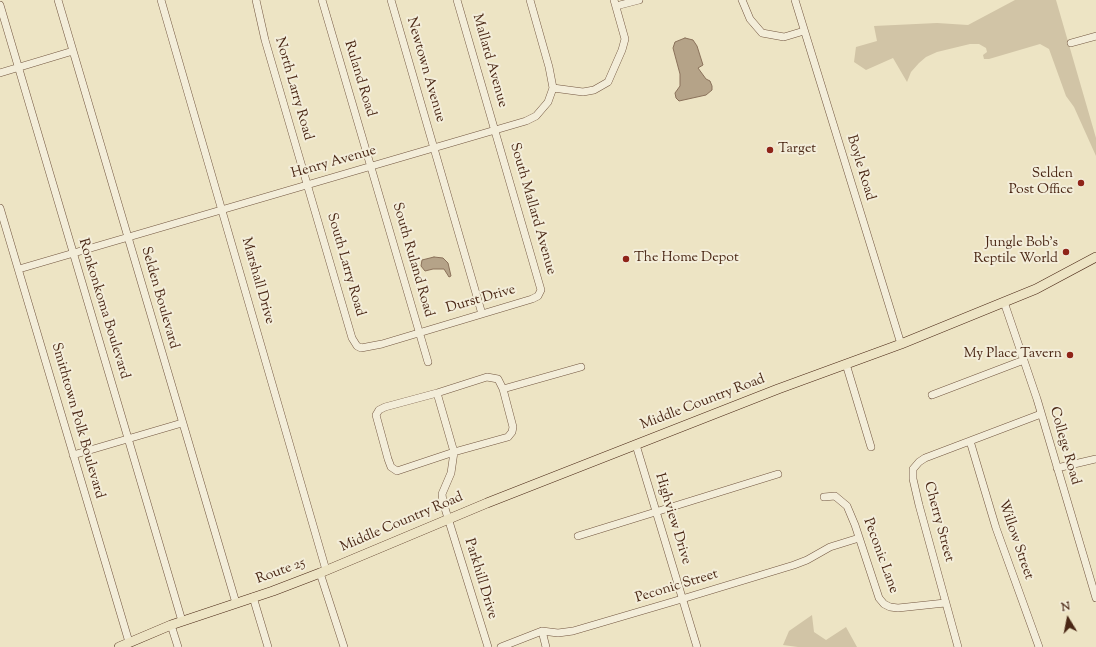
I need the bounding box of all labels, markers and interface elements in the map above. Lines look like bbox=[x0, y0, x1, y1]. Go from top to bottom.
street label: Mallard Avenue bbox=[468, 12, 510, 110]
street label: Newtown Avenue bbox=[402, 16, 448, 124]
street label: North Larry Road bbox=[270, 35, 316, 143]
street label: Ruland Road bbox=[339, 39, 379, 119]
street label: Boyle Road bbox=[842, 133, 878, 203]
street label: South Mallard Avenue bbox=[505, 141, 559, 277]
place label: Target bbox=[778, 142, 816, 158]
street label: Henry Avenue bbox=[290, 143, 378, 183]
marker: Target bbox=[765, 145, 775, 155]
place label: Selden Post Office bbox=[1009, 167, 1073, 200]
marker: Selden Post Office bbox=[1076, 178, 1086, 188]
street label: South Ruland Road bbox=[388, 201, 436, 319]
street label: South Larry Road bbox=[322, 211, 368, 319]
street label: Marshall Drive bbox=[237, 236, 277, 326]
place label: Jungle Bob's Reptile World bbox=[974, 236, 1058, 268]
street label: Ronkonkoma Boulevard bbox=[74, 237, 132, 381]
street label: Selden Boulevard bbox=[136, 245, 182, 351]
marker: Jungle Bob's Reptile World bbox=[1061, 247, 1071, 257]
place label: The Home Depot bbox=[634, 251, 739, 267]
marker: The Home Depot bbox=[621, 254, 631, 264]
street label: Durst Drive bbox=[444, 282, 518, 318]
street label: Smithtown Polk Boulevard bbox=[47, 341, 107, 501]
place label: My Place Tavern bbox=[964, 347, 1062, 363]
marker: My Place Tavern bbox=[1065, 350, 1075, 360]
street label: Middle Country Road bbox=[638, 372, 768, 434]
street label: College Road bbox=[1045, 405, 1083, 487]
street label: Highview Drive bbox=[650, 471, 694, 567]
street label: Cherry Street bbox=[919, 480, 957, 564]
street label: Middle Country Road bbox=[338, 489, 466, 557]
street label: Willow Street bbox=[994, 498, 1036, 582]
street label: Peconic Lane bbox=[859, 516, 901, 596]
street label: Parkhill Drive bbox=[460, 537, 500, 621]
street label: Route 25 bbox=[254, 555, 308, 589]
street label: Peconic Street bbox=[634, 566, 720, 608]
north arrow bbox=[1048, 599, 1088, 639]
text: N bbox=[1060, 599, 1072, 616]

